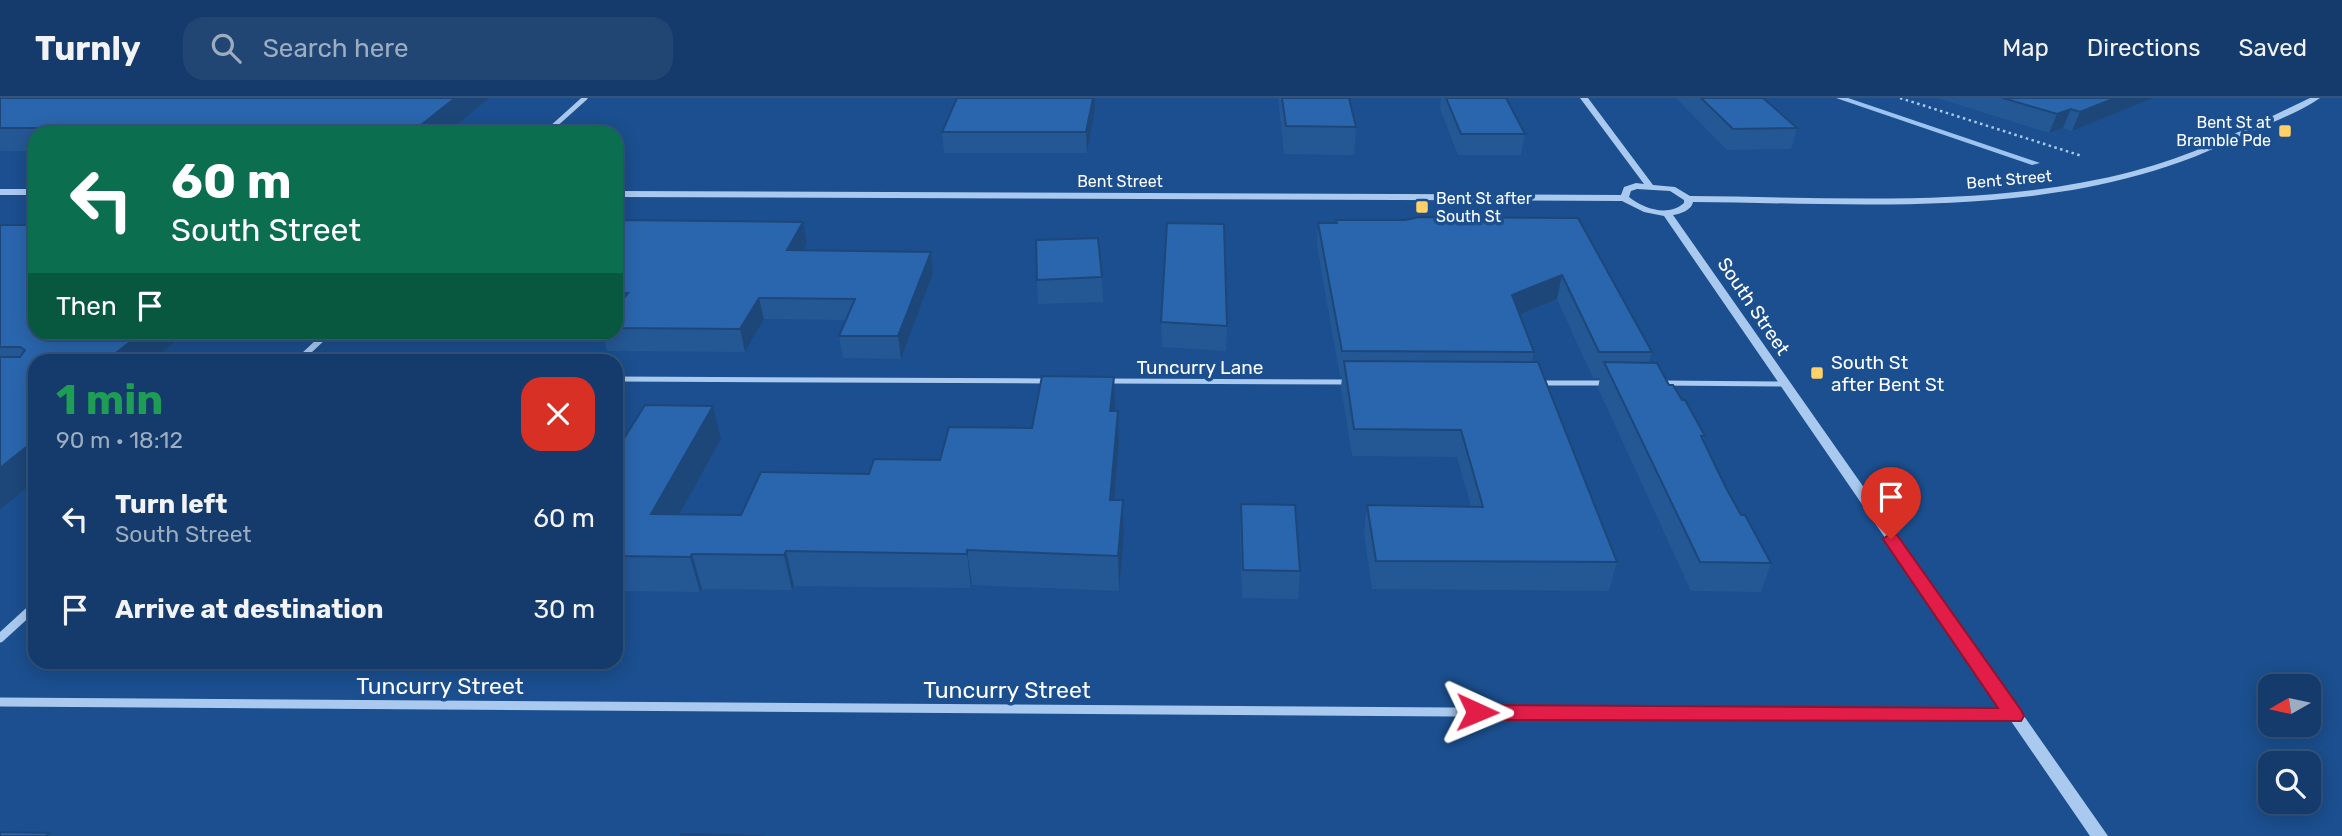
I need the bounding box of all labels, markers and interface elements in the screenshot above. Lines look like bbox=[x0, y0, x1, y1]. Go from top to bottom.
search box bbox=[183, 17, 673, 80]
text: Turnly bbox=[35, 29, 141, 68]
icon: search bbox=[207, 29, 245, 67]
text: Search here bbox=[263, 33, 409, 64]
text: Map bbox=[2002, 34, 2049, 62]
text: Directions bbox=[2087, 34, 2200, 62]
text: Saved bbox=[2238, 34, 2307, 62]
place label: Bent St at Bramble Pde bbox=[2176, 113, 2271, 150]
marker: Bent St at Bramble Pde bbox=[2277, 123, 2293, 139]
text: 60 m bbox=[171, 152, 292, 210]
icon: left bbox=[56, 154, 147, 245]
street label: Bent Street bbox=[1966, 166, 2053, 193]
street label: Bent Street bbox=[1077, 172, 1163, 191]
place label: Bent St after South St bbox=[1436, 189, 1532, 226]
marker: Bent St after South St bbox=[1414, 199, 1430, 215]
text: South Street bbox=[171, 211, 361, 249]
street label: South Street bbox=[1713, 253, 1795, 360]
icon: arrive bbox=[131, 287, 169, 325]
text: Then bbox=[56, 291, 117, 322]
place label: South St after Bent St bbox=[1831, 351, 1945, 396]
street label: Tuncurry Lane bbox=[1137, 356, 1263, 379]
marker: South St after Bent St bbox=[1809, 365, 1825, 381]
text: 1 min bbox=[56, 375, 163, 425]
button: close bbox=[521, 377, 595, 451]
text: 90 m · 18:12 bbox=[56, 426, 183, 454]
pin bbox=[1861, 467, 1921, 539]
icon: arrive bbox=[1872, 478, 1910, 516]
text: Turn left bbox=[115, 489, 227, 520]
icon: left bbox=[56, 500, 94, 538]
text: 60 m bbox=[533, 503, 595, 534]
text: South Street bbox=[115, 520, 251, 548]
icon: arrive bbox=[56, 591, 94, 629]
text: Arrive at destination bbox=[115, 594, 383, 625]
text: 30 m bbox=[533, 594, 595, 625]
street label: Tuncurry Street bbox=[356, 672, 524, 700]
north arrow bbox=[2258, 674, 2320, 737]
map controls bbox=[2258, 674, 2321, 814]
position arrow bbox=[1440, 675, 1514, 749]
street label: Tuncurry Street bbox=[923, 676, 1091, 704]
button: search bbox=[2258, 751, 2321, 814]

